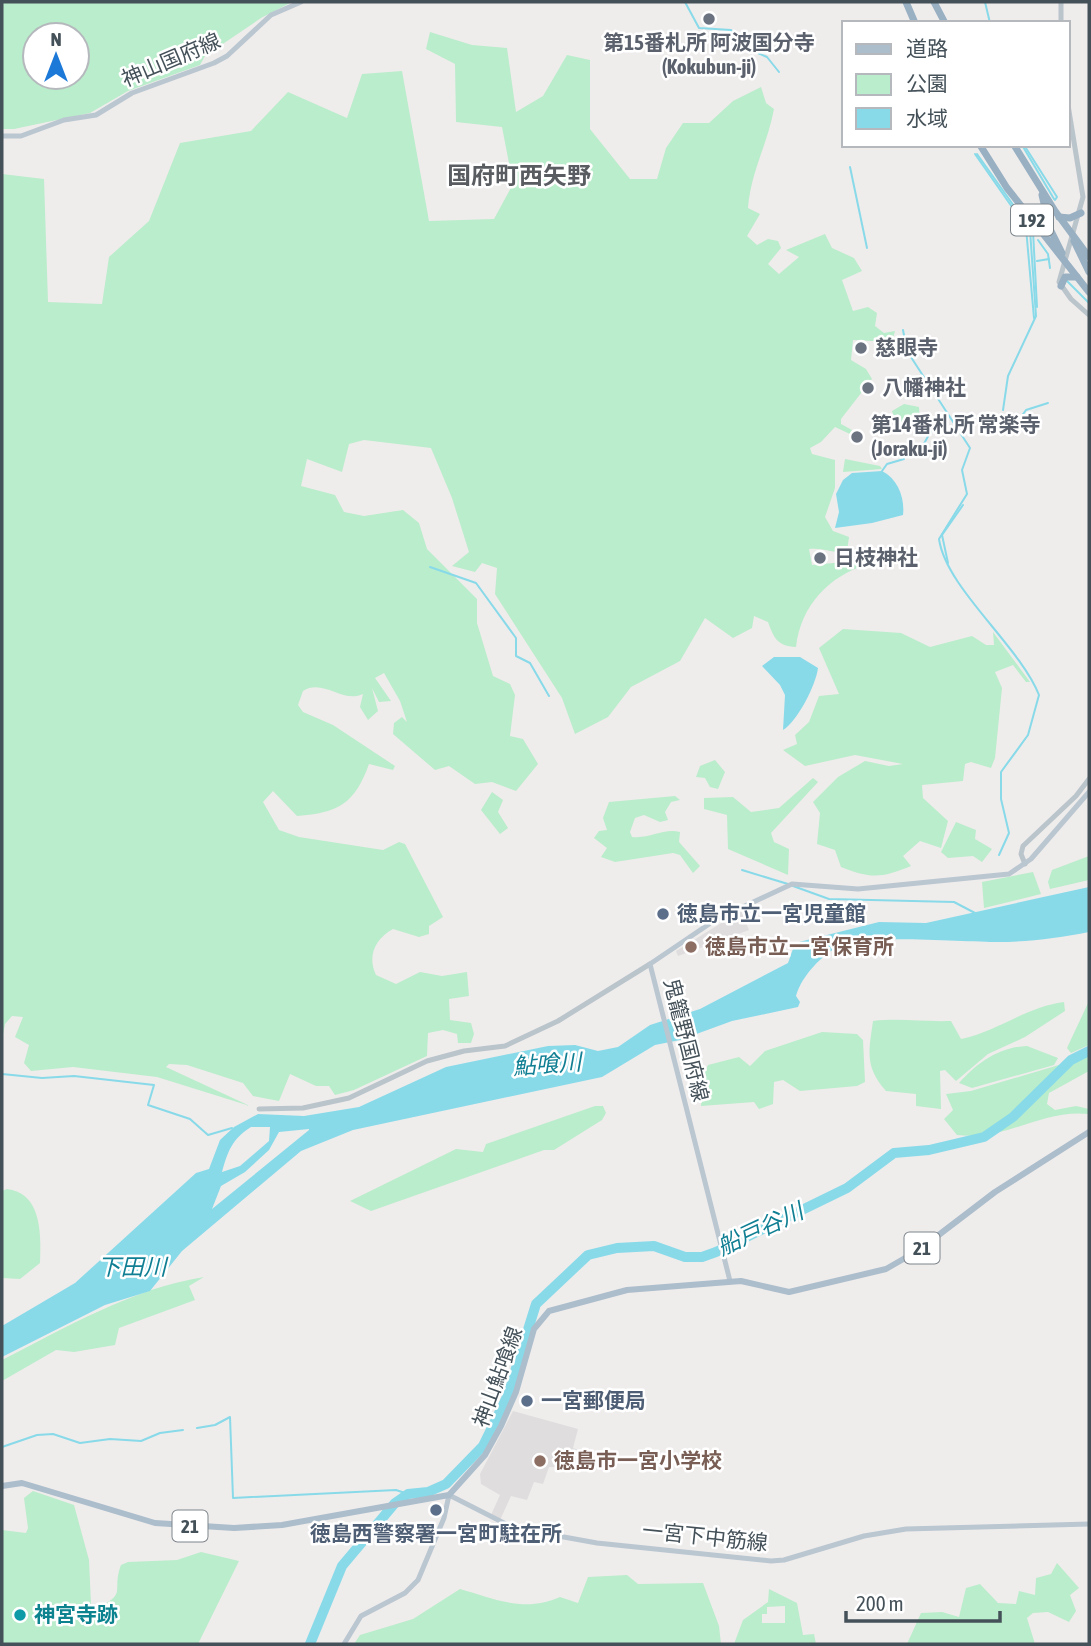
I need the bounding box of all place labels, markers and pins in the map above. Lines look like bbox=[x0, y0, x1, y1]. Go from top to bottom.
marker: 第15番札所 阿波国分寺 (Kokubun-ji) bbox=[701, 11, 717, 27]
place label: 第15番札所 阿波国分寺 (Kokubun-ji) bbox=[603, 30, 815, 78]
place label: 慈眼寺 bbox=[875, 335, 938, 359]
marker: 慈眼寺 bbox=[853, 340, 869, 356]
place label: 八幡神社 bbox=[882, 375, 966, 399]
marker: 八幡神社 bbox=[860, 380, 876, 396]
place label: 第14番札所 常楽寺 (Joraku-ji) bbox=[871, 412, 1041, 460]
marker: 第14番札所 常楽寺 (Joraku-ji) bbox=[849, 429, 865, 445]
place label: 日枝神社 bbox=[834, 545, 918, 569]
marker: 日枝神社 bbox=[812, 550, 828, 566]
place label: 徳島市立一宮児童館 bbox=[677, 901, 866, 925]
marker: 徳島市立一宮児童館 bbox=[655, 906, 671, 922]
place label: 徳島市立一宮保育所 bbox=[705, 934, 894, 958]
marker: 徳島市立一宮保育所 bbox=[683, 939, 699, 955]
place label: 一宮郵便局 bbox=[541, 1388, 646, 1412]
marker: 一宮郵便局 bbox=[519, 1393, 535, 1409]
place label: 徳島市一宮小学校 bbox=[554, 1448, 722, 1472]
marker: 徳島市一宮小学校 bbox=[532, 1453, 548, 1469]
marker: 徳島西警察署一宮町駐在所 bbox=[428, 1502, 444, 1518]
place label: 徳島西警察署一宮町駐在所 bbox=[310, 1521, 562, 1545]
place label: 神宮寺跡 bbox=[34, 1602, 118, 1626]
marker: 神宮寺跡 bbox=[12, 1607, 28, 1623]

